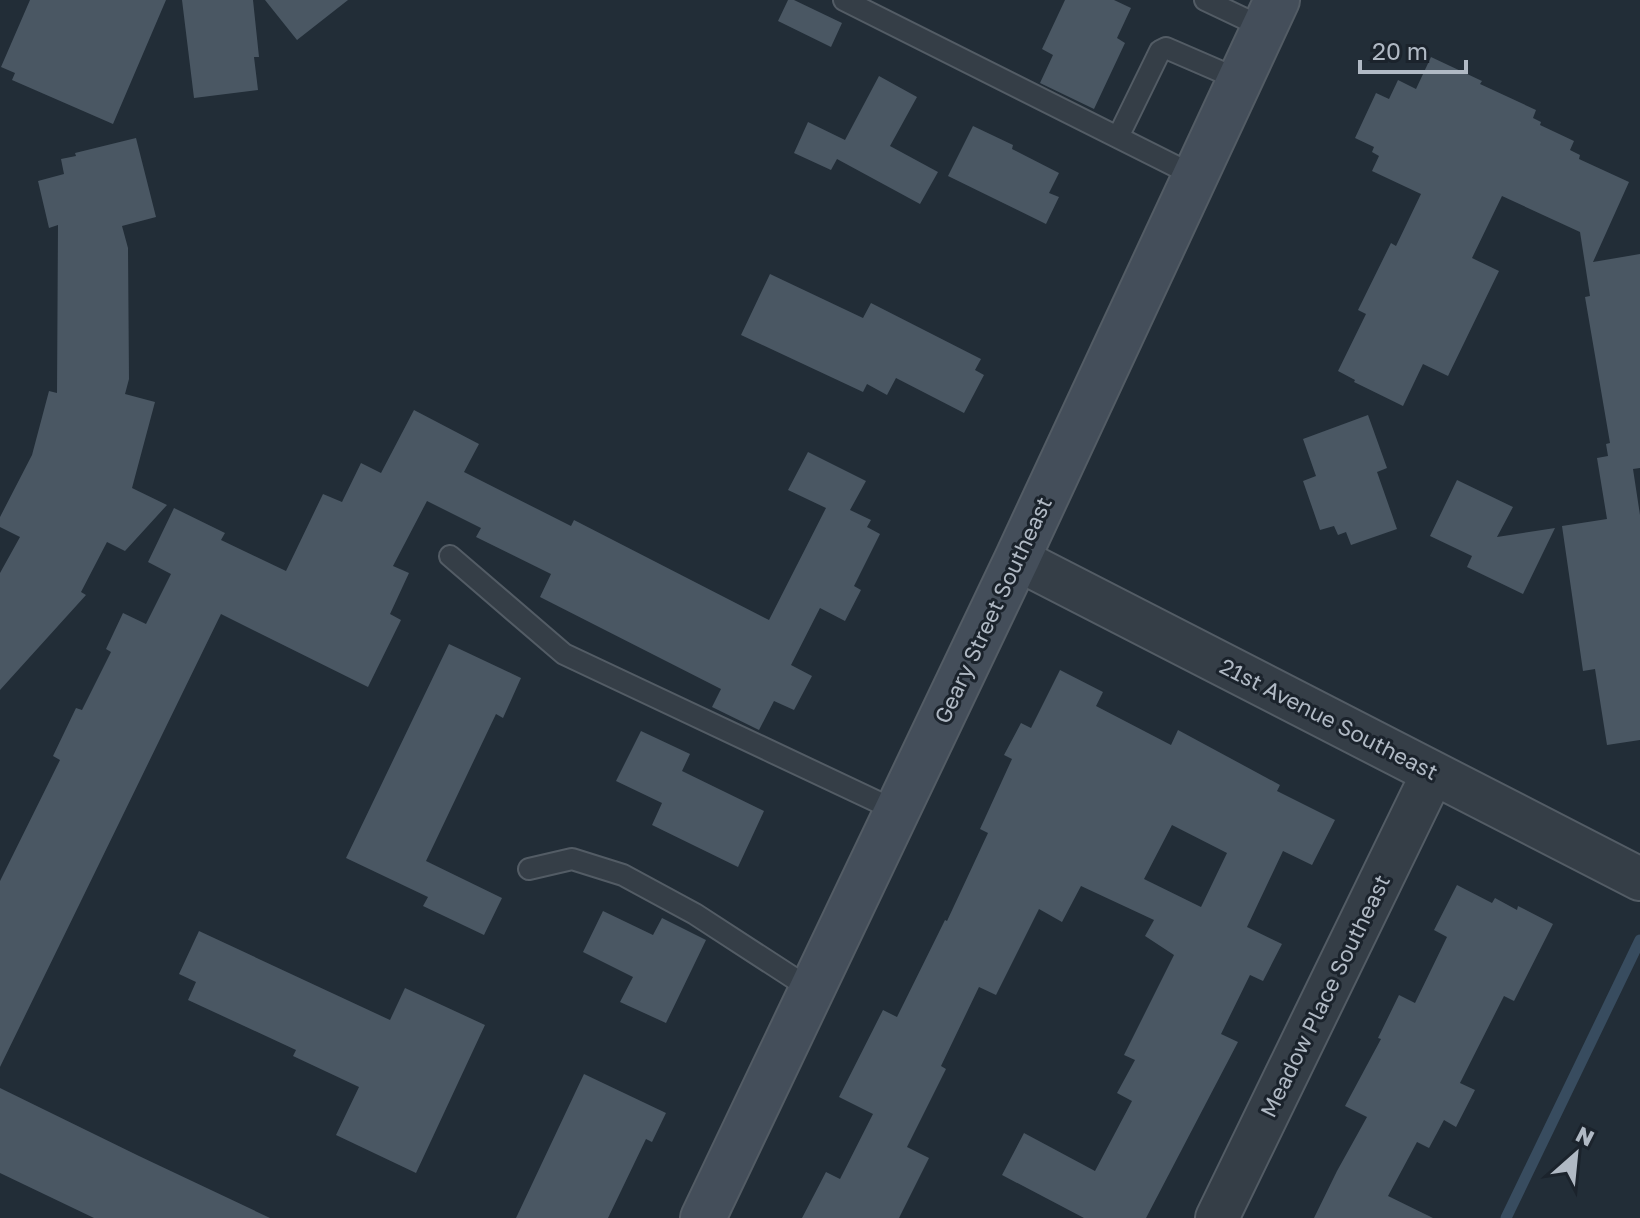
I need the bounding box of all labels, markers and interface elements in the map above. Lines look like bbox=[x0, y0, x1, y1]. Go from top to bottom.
scale bar bbox=[1360, 24, 1466, 74]
text: 20 m bbox=[1372, 36, 1428, 65]
street label: Geary Street Southeast bbox=[928, 492, 1057, 727]
street label: 21st Avenue Southeast bbox=[1216, 652, 1443, 785]
street label: Meadow Place Southeast bbox=[1254, 870, 1395, 1122]
north arrow bbox=[1536, 1114, 1616, 1194]
text: N bbox=[1572, 1120, 1599, 1152]

